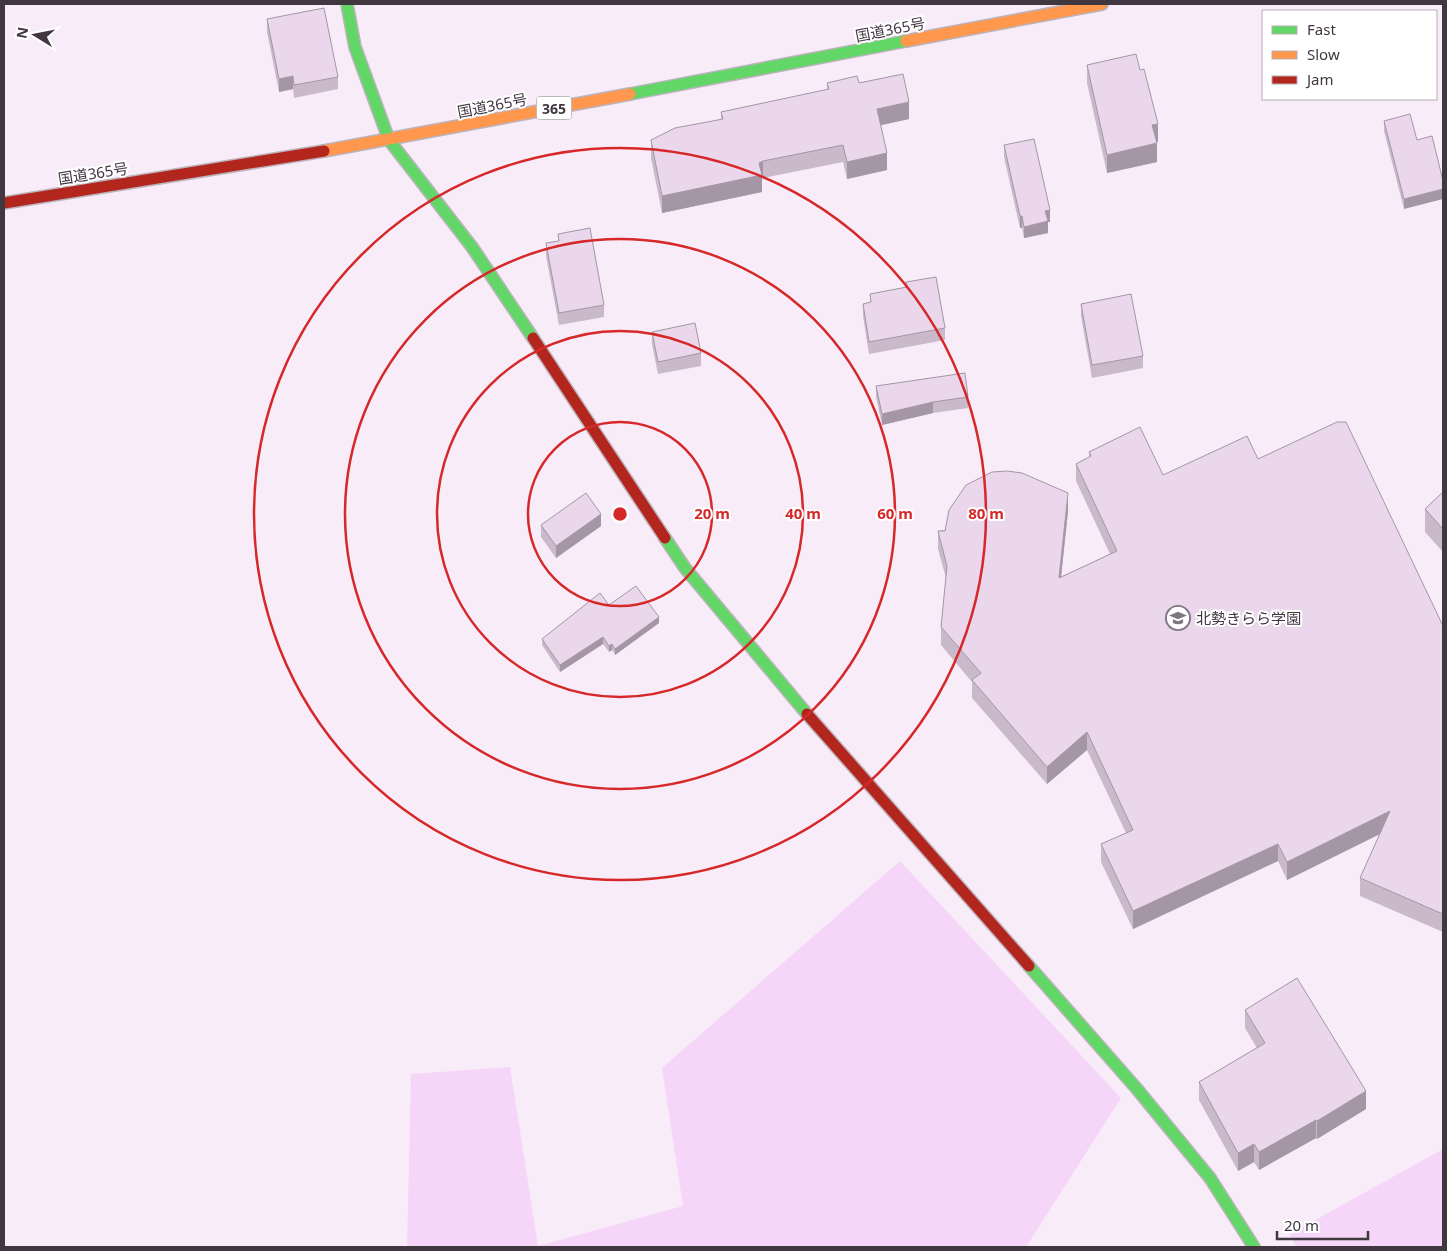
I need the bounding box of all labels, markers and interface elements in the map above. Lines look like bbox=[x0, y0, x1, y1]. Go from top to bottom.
north arrow bbox=[10, 10, 60, 60]
legend bbox=[1262, 10, 1437, 100]
street label: 国道365号 bbox=[853, 12, 927, 46]
text: Fast bbox=[1307, 19, 1336, 39]
text: N bbox=[11, 25, 32, 40]
text: Slow bbox=[1307, 44, 1340, 64]
text: Jam bbox=[1305, 69, 1334, 89]
street label: 国道365号 bbox=[455, 88, 529, 122]
road number: 365 bbox=[536, 96, 572, 120]
street label: 国道365号 bbox=[56, 158, 130, 188]
text: 20 m bbox=[694, 503, 730, 523]
text: 40 m bbox=[785, 503, 821, 523]
text: 60 m bbox=[877, 503, 913, 523]
text: 80 m bbox=[968, 503, 1004, 523]
centre of rings bbox=[611, 505, 629, 523]
school or university icon: 北勢きらら学園 bbox=[1165, 605, 1191, 631]
place label: 北勢きらら学園 bbox=[1196, 608, 1301, 628]
scale bar bbox=[1277, 1208, 1368, 1240]
text: 20 m bbox=[1284, 1215, 1319, 1235]

